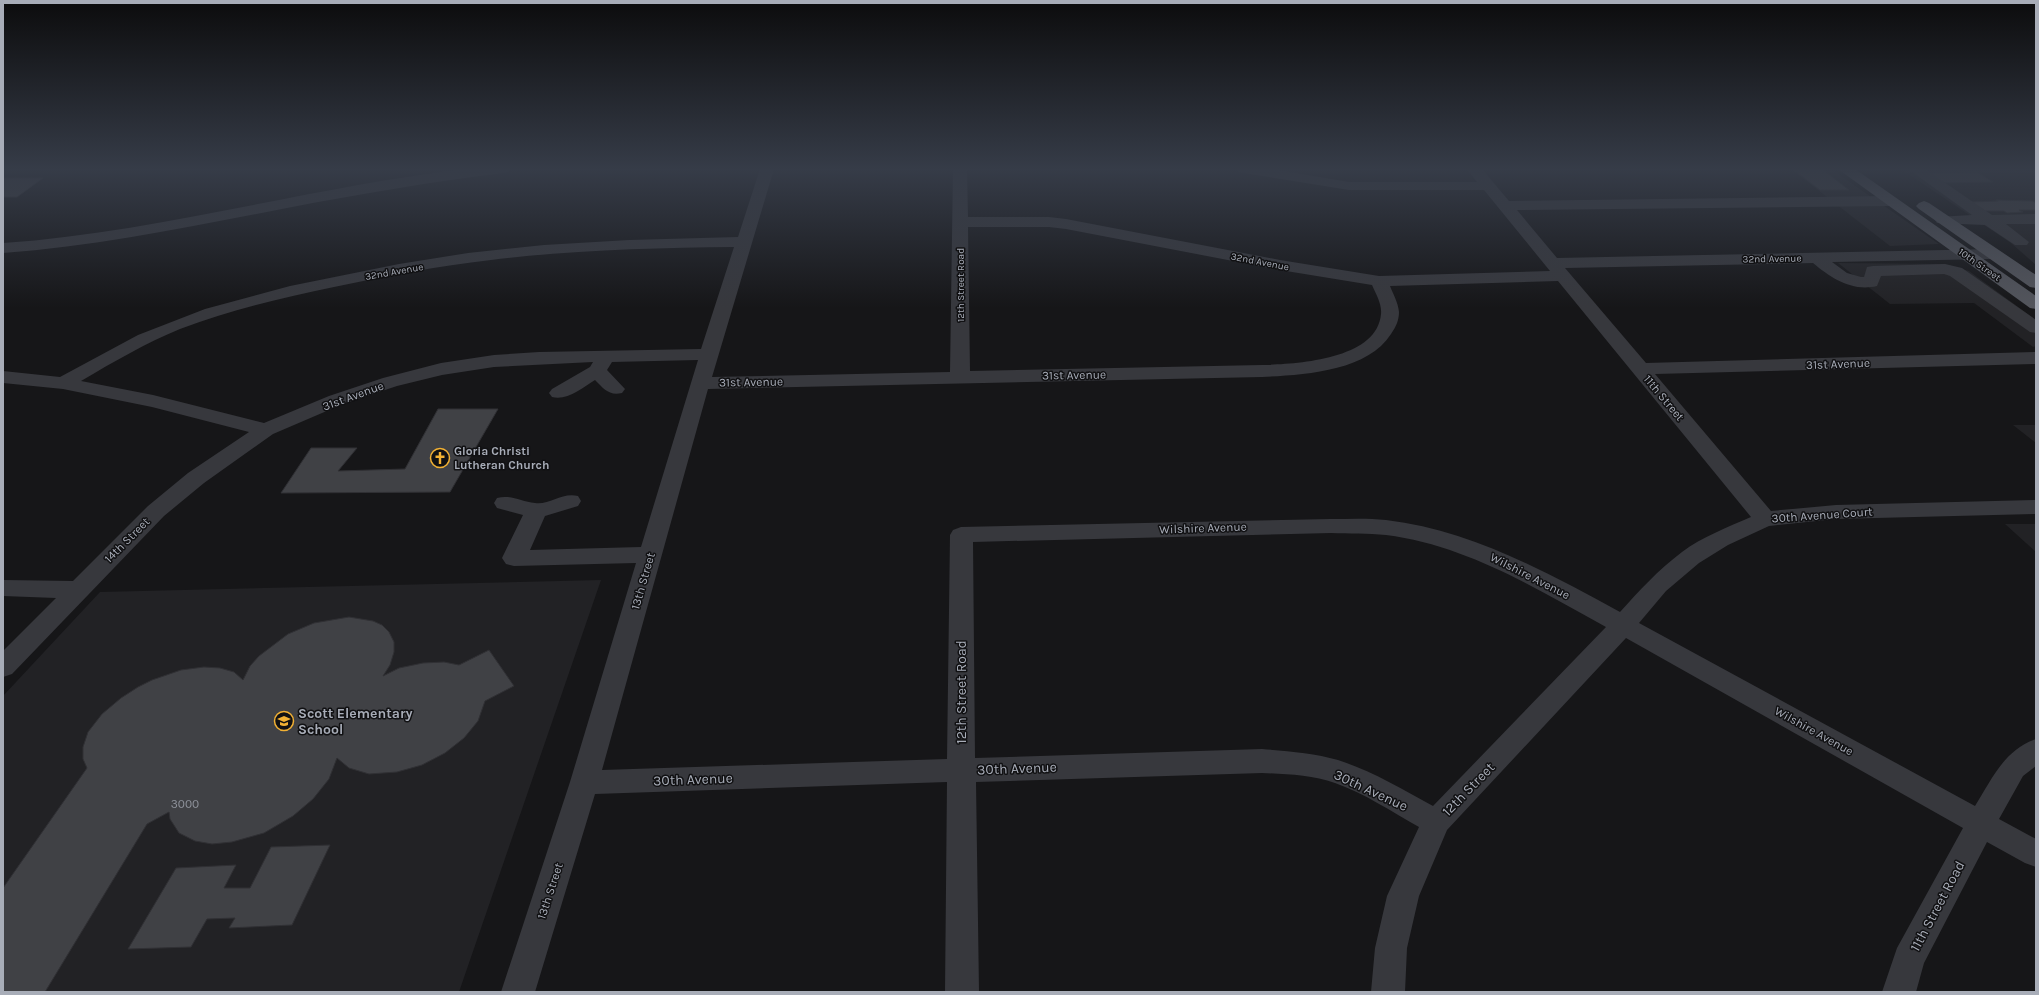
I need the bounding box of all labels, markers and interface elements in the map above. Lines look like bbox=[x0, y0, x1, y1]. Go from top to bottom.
street label: 10th Street bbox=[1956, 246, 2003, 284]
street label: 12th Street Road bbox=[955, 248, 967, 322]
street label: 32nd Avenue bbox=[1230, 250, 1290, 273]
street label: 32nd Avenue bbox=[1742, 252, 1802, 266]
street label: 32nd Avenue bbox=[364, 261, 424, 283]
street label: 31st Avenue bbox=[1806, 356, 1870, 372]
street label: 31st Avenue bbox=[1042, 367, 1106, 383]
street label: 11th Street bbox=[1641, 372, 1688, 424]
street label: 31st Avenue bbox=[719, 374, 783, 390]
street label: 31st Avenue bbox=[320, 378, 386, 414]
place label: Gloria Christi Lutheran Church bbox=[454, 444, 549, 472]
church icon: Gloria Christi Lutheran Church bbox=[429, 447, 451, 469]
street label: 30th Avenue Court bbox=[1771, 504, 1873, 526]
street label: 14th Street bbox=[101, 514, 153, 566]
street label: Wilshire Avenue bbox=[1159, 519, 1247, 537]
street label: 13th Street bbox=[628, 550, 658, 611]
street label: Wilshire Avenue bbox=[1488, 550, 1572, 602]
street label: 12th Street Road bbox=[953, 640, 970, 744]
street label: Wilshire Avenue bbox=[1772, 704, 1856, 758]
place label: Scott Elementary School bbox=[298, 705, 412, 738]
school or university icon: Scott Elementary School bbox=[273, 710, 295, 732]
street label: 30th Avenue bbox=[977, 759, 1057, 778]
street label: 12th Street bbox=[1439, 759, 1498, 820]
street label: 30th Avenue bbox=[1331, 766, 1410, 815]
street label: 30th Avenue bbox=[653, 770, 733, 789]
house number: 3000 bbox=[171, 797, 199, 811]
street label: 11th Street Road bbox=[1906, 858, 1968, 954]
street label: 13th Street bbox=[534, 861, 566, 921]

